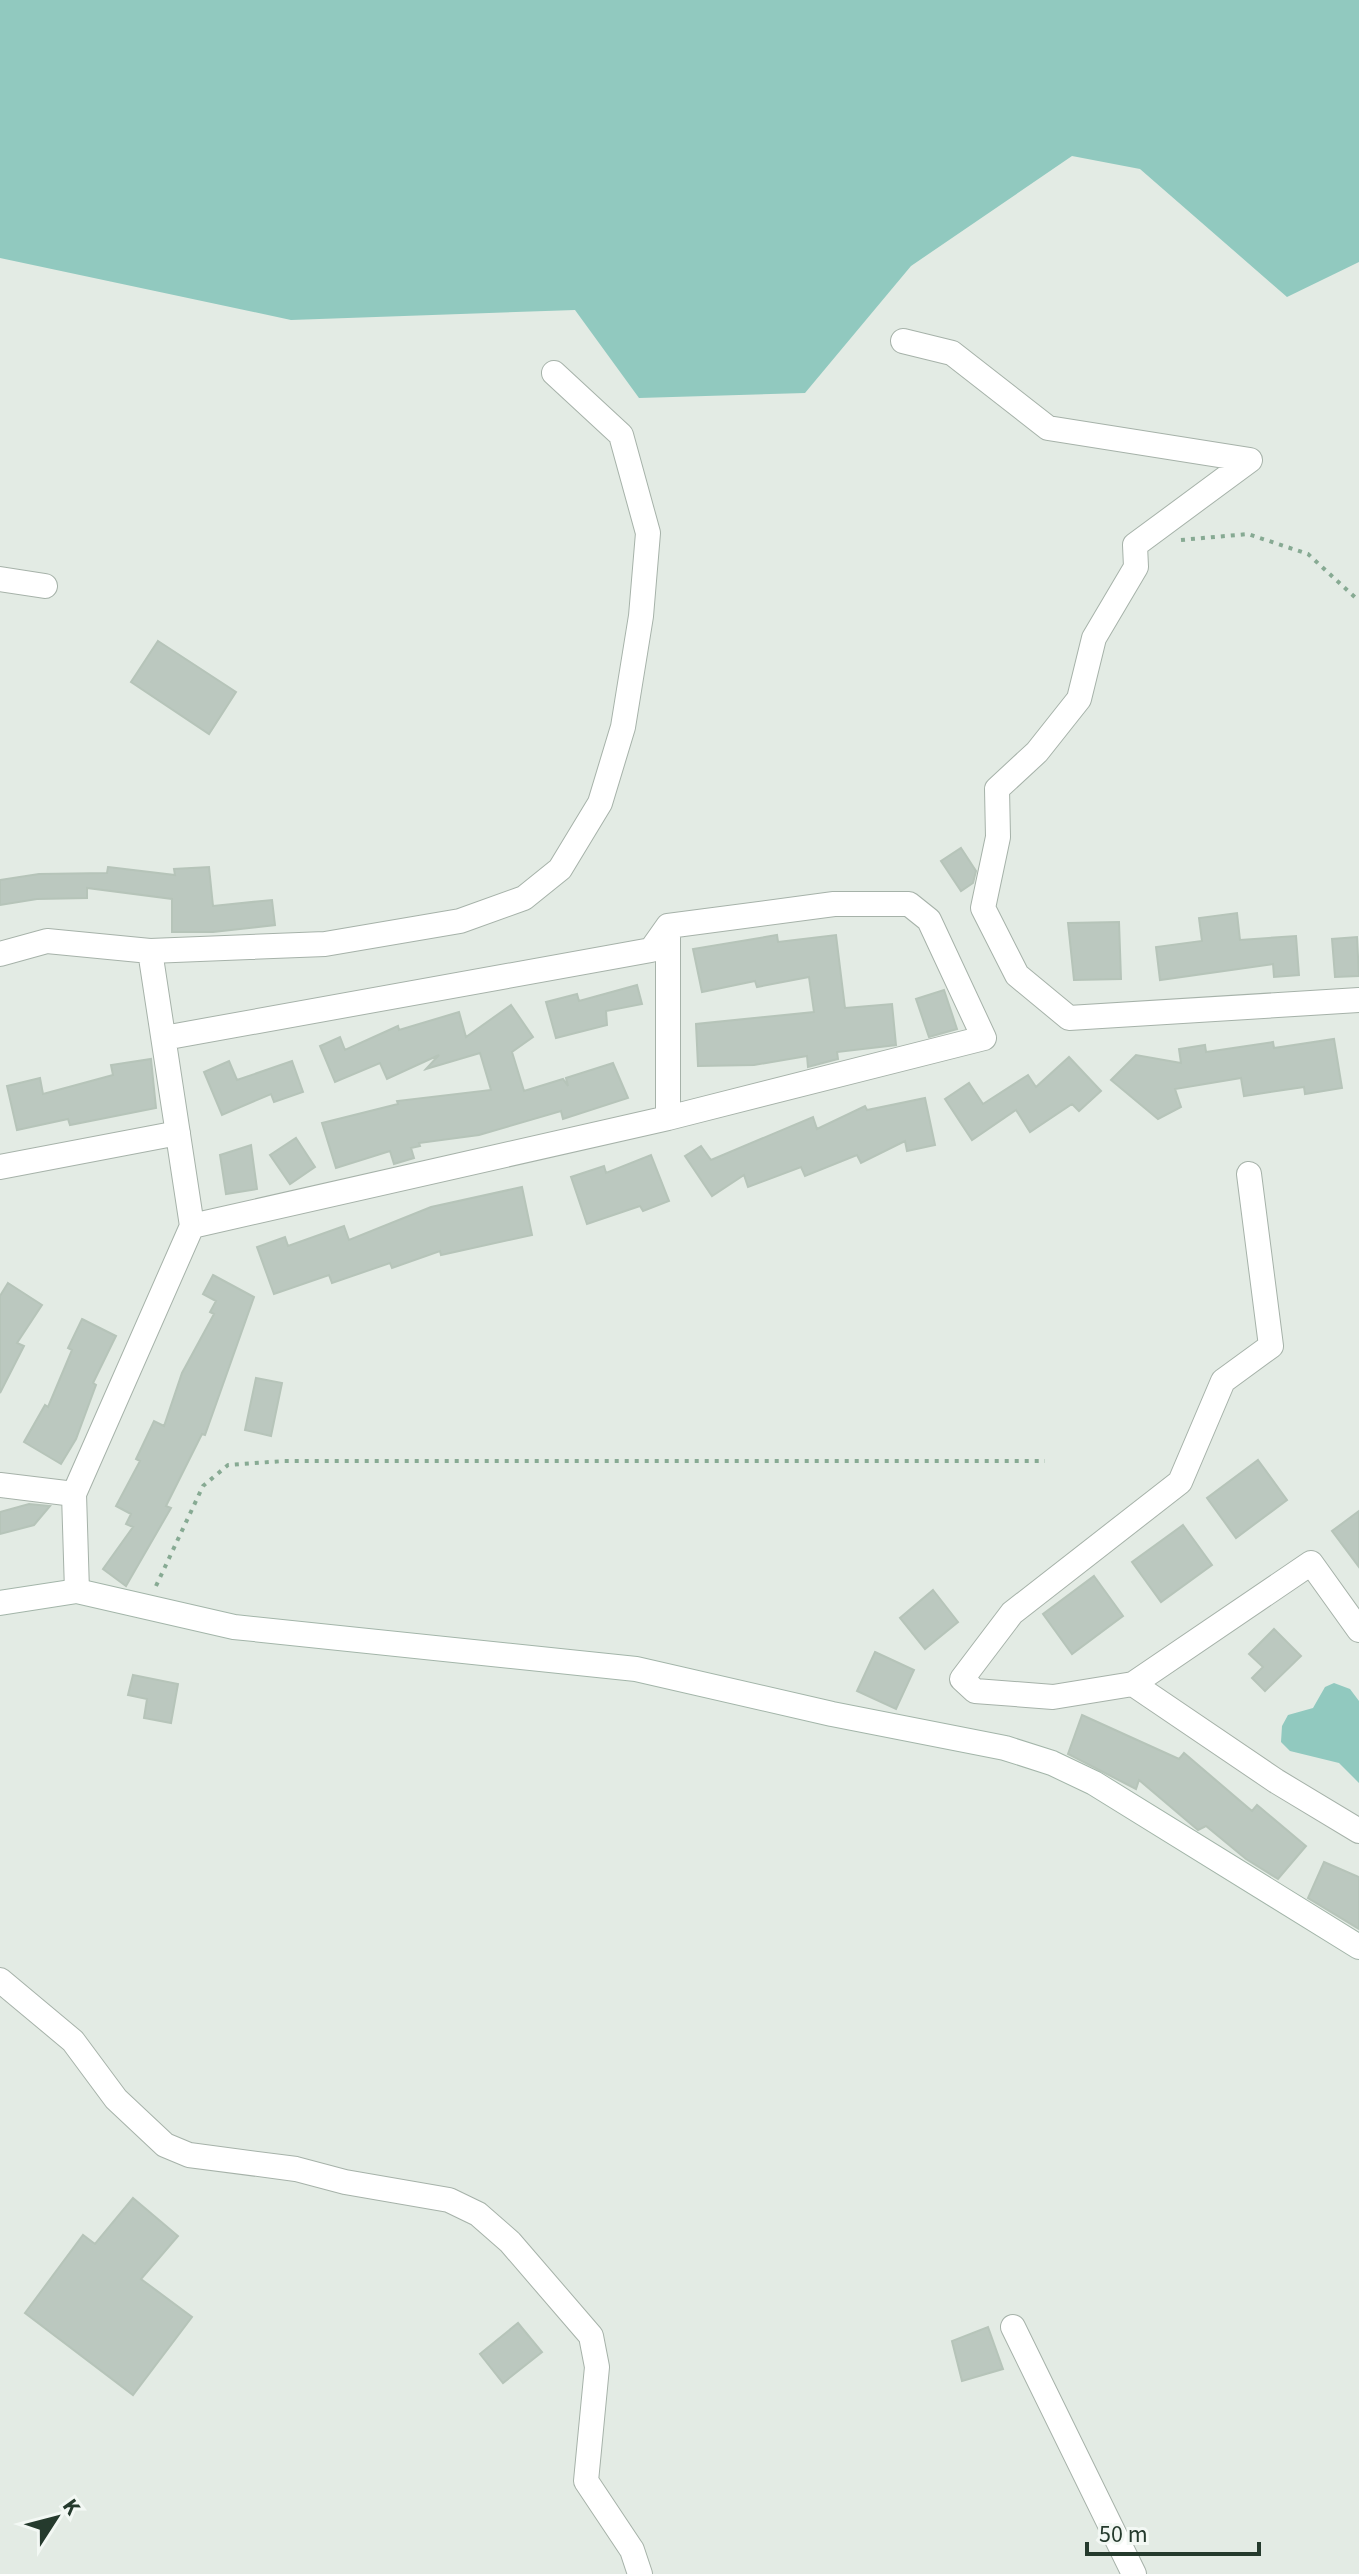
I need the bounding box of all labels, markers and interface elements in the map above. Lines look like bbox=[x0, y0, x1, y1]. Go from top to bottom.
north arrow bbox=[16, 2478, 96, 2558]
text: K bbox=[54, 2492, 89, 2522]
scale bar bbox=[1087, 2506, 1259, 2556]
text: 50 m bbox=[1099, 2517, 1148, 2552]

